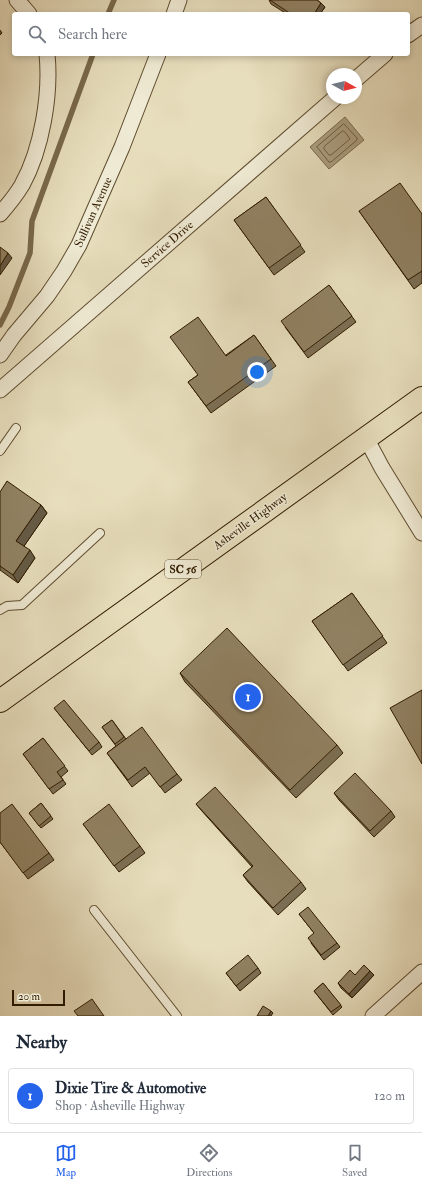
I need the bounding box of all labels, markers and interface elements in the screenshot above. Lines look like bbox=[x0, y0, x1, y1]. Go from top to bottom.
search box bbox=[12, 12, 410, 56]
icon: search bbox=[26, 23, 48, 45]
text: Search here bbox=[58, 25, 127, 44]
north arrow bbox=[326, 68, 362, 104]
street label: Sullivan Avenue bbox=[71, 175, 116, 250]
street label: Service Drive bbox=[138, 218, 197, 271]
your location bbox=[247, 362, 267, 382]
street label: Asheville Highway bbox=[210, 489, 291, 554]
road number: SC 56 bbox=[165, 560, 201, 578]
pin: 1 bbox=[235, 682, 261, 712]
scale bar bbox=[12, 988, 65, 1007]
text: 20 m bbox=[18, 990, 40, 1003]
text: Nearby bbox=[16, 1032, 67, 1053]
text: Dixie Tire & Automotive bbox=[55, 1079, 206, 1098]
text: 1 bbox=[28, 1088, 32, 1104]
text: 120 m bbox=[374, 1088, 405, 1104]
text: Shop · Asheville Highway bbox=[55, 1098, 185, 1114]
tab: Map bbox=[55, 1142, 77, 1179]
tab: Directions bbox=[186, 1142, 233, 1179]
tab: Saved bbox=[342, 1142, 367, 1179]

